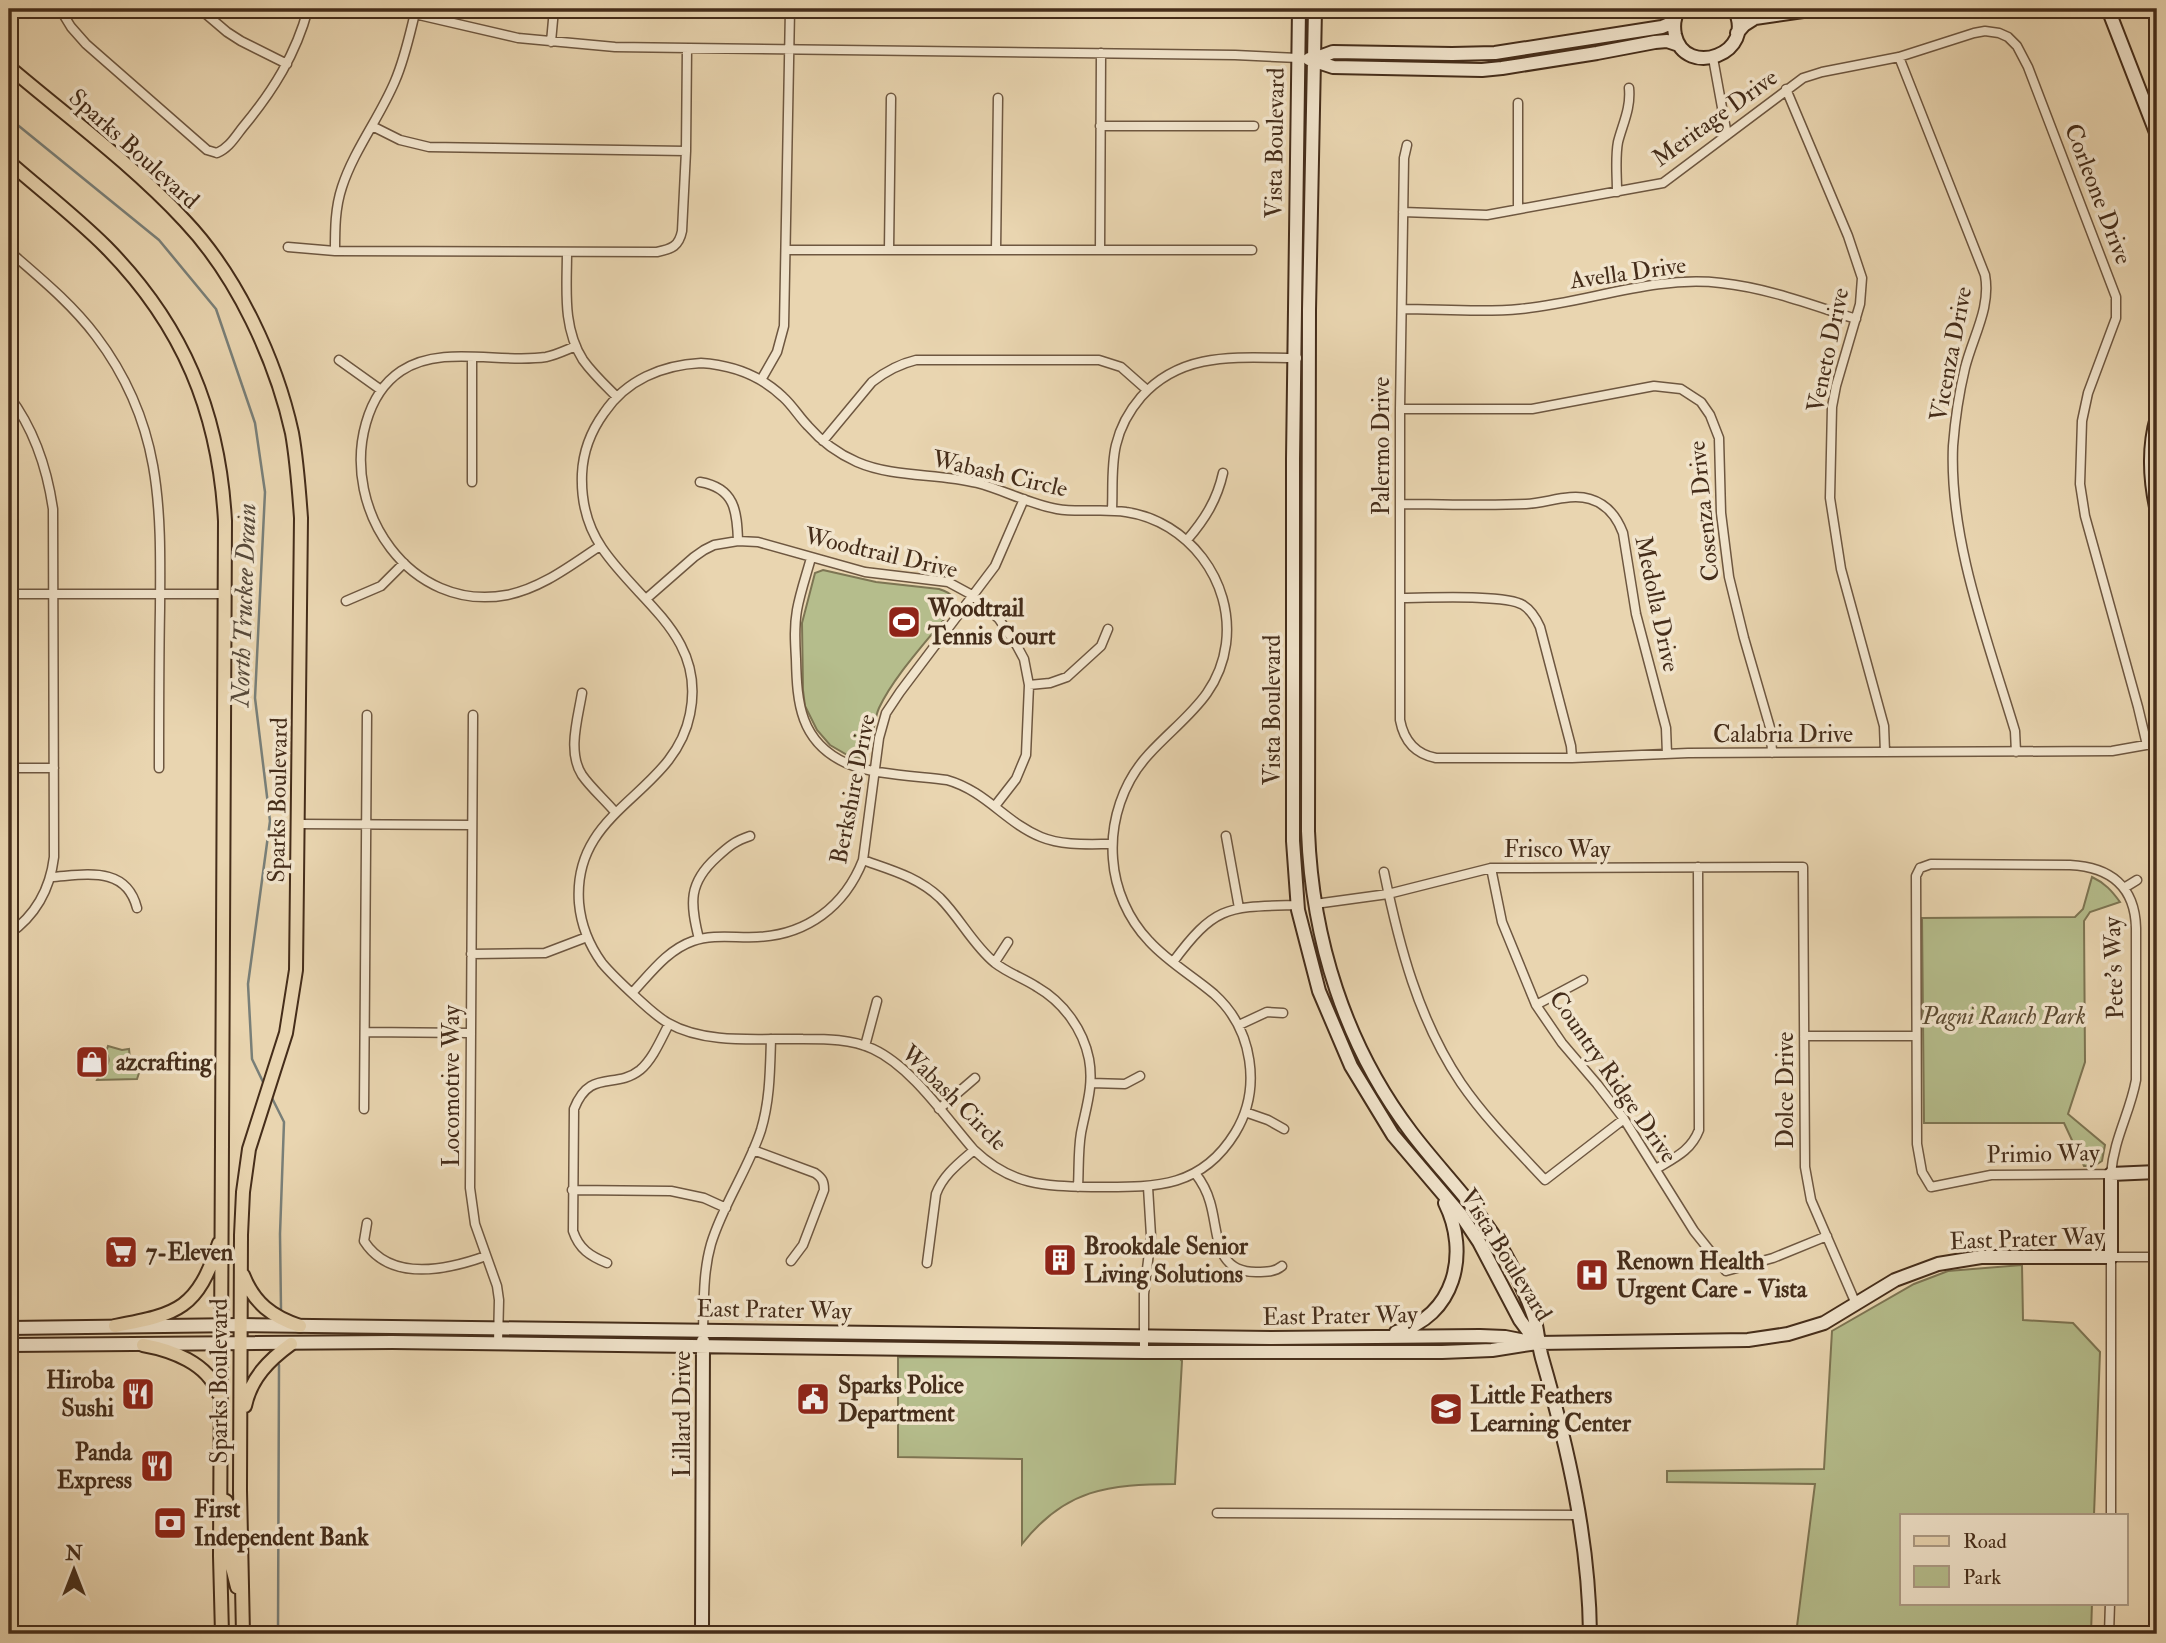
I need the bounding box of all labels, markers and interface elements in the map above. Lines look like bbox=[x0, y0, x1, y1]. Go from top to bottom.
street label: Meritage Drive bbox=[1646, 62, 1784, 174]
street label: Vista Boulevard bbox=[1258, 67, 1292, 219]
street label: Sparks Boulevard bbox=[62, 82, 206, 216]
street label: Corleone Drive bbox=[2057, 119, 2139, 269]
street label: Avella Drive bbox=[1567, 250, 1688, 297]
street label: Vicenza Drive bbox=[1923, 284, 1979, 424]
street label: Veneto Drive bbox=[1800, 285, 1856, 415]
street label: Palermo Drive bbox=[1366, 377, 1397, 515]
street label: Cosenza Drive bbox=[1681, 439, 1727, 583]
street label: Wabash Circle bbox=[928, 443, 1071, 505]
water label: North Truckee Drain bbox=[224, 503, 264, 709]
street label: Woodtrail Drive bbox=[800, 520, 961, 586]
street label: Medolla Drive bbox=[1627, 533, 1687, 675]
place label: Woodtrail Tennis Court bbox=[927, 593, 1056, 652]
sports icon: Woodtrail Tennis Court bbox=[885, 603, 923, 641]
street label: Vista Boulevard bbox=[1257, 634, 1288, 785]
street label: Berkshire Drive bbox=[823, 711, 883, 867]
street label: Sparks Boulevard bbox=[261, 717, 295, 883]
street label: Calabria Drive bbox=[1713, 719, 1853, 750]
street label: Frisco Way bbox=[1504, 834, 1611, 865]
street label: Pete's Way bbox=[2097, 916, 2131, 1020]
street label: Country Ridge Drive bbox=[1542, 985, 1684, 1169]
park label: Pagni Ranch Park bbox=[1921, 1001, 2086, 1032]
street label: Locomotive Way bbox=[436, 1005, 467, 1167]
street label: Dolce Drive bbox=[1770, 1032, 1801, 1148]
street label: Wabash Circle bbox=[894, 1038, 1014, 1158]
shop icon: azcrafting bbox=[73, 1043, 111, 1081]
place label: azcrafting bbox=[116, 1047, 213, 1078]
street label: Primio Way bbox=[1986, 1138, 2100, 1170]
street label: Vista Boulevard bbox=[1453, 1183, 1559, 1327]
street label: East Prater Way bbox=[1949, 1221, 2106, 1257]
place label: Brookdale Senior Living Solutions bbox=[1084, 1231, 1249, 1290]
supermarket icon: 7-Eleven bbox=[102, 1233, 140, 1271]
place label: 7-Eleven bbox=[146, 1237, 234, 1268]
building icon: Brookdale Senior Living Solutions bbox=[1041, 1241, 1079, 1279]
place label: Renown Health Urgent Care - Vista bbox=[1616, 1246, 1808, 1305]
hospital icon: Renown Health Urgent Care - Vista bbox=[1573, 1256, 1611, 1294]
street label: East Prater Way bbox=[696, 1293, 852, 1327]
street label: Sparks Boulevard bbox=[204, 1298, 235, 1464]
street label: East Prater Way bbox=[1262, 1299, 1418, 1333]
street label: Lillard Drive bbox=[667, 1351, 698, 1477]
place label: Hiroba Sushi bbox=[46, 1365, 115, 1424]
place label: Sparks Police Department bbox=[838, 1370, 964, 1429]
restaurant icon: Hiroba Sushi bbox=[119, 1375, 157, 1413]
public building icon: Sparks Police Department bbox=[794, 1380, 832, 1418]
place label: Little Feathers Learning Center bbox=[1470, 1380, 1632, 1439]
school or university icon: Little Feathers Learning Center bbox=[1427, 1390, 1465, 1428]
place label: Panda Express bbox=[57, 1437, 133, 1496]
restaurant icon: Panda Express bbox=[138, 1447, 176, 1485]
place label: First Independent Bank bbox=[194, 1494, 369, 1553]
bank icon: First Independent Bank bbox=[151, 1504, 189, 1542]
legend bbox=[1900, 1514, 2128, 1604]
text: Road bbox=[1963, 1528, 2008, 1555]
north arrow bbox=[38, 1534, 108, 1604]
text: N bbox=[64, 1542, 83, 1566]
text: Park bbox=[1963, 1564, 2001, 1591]

